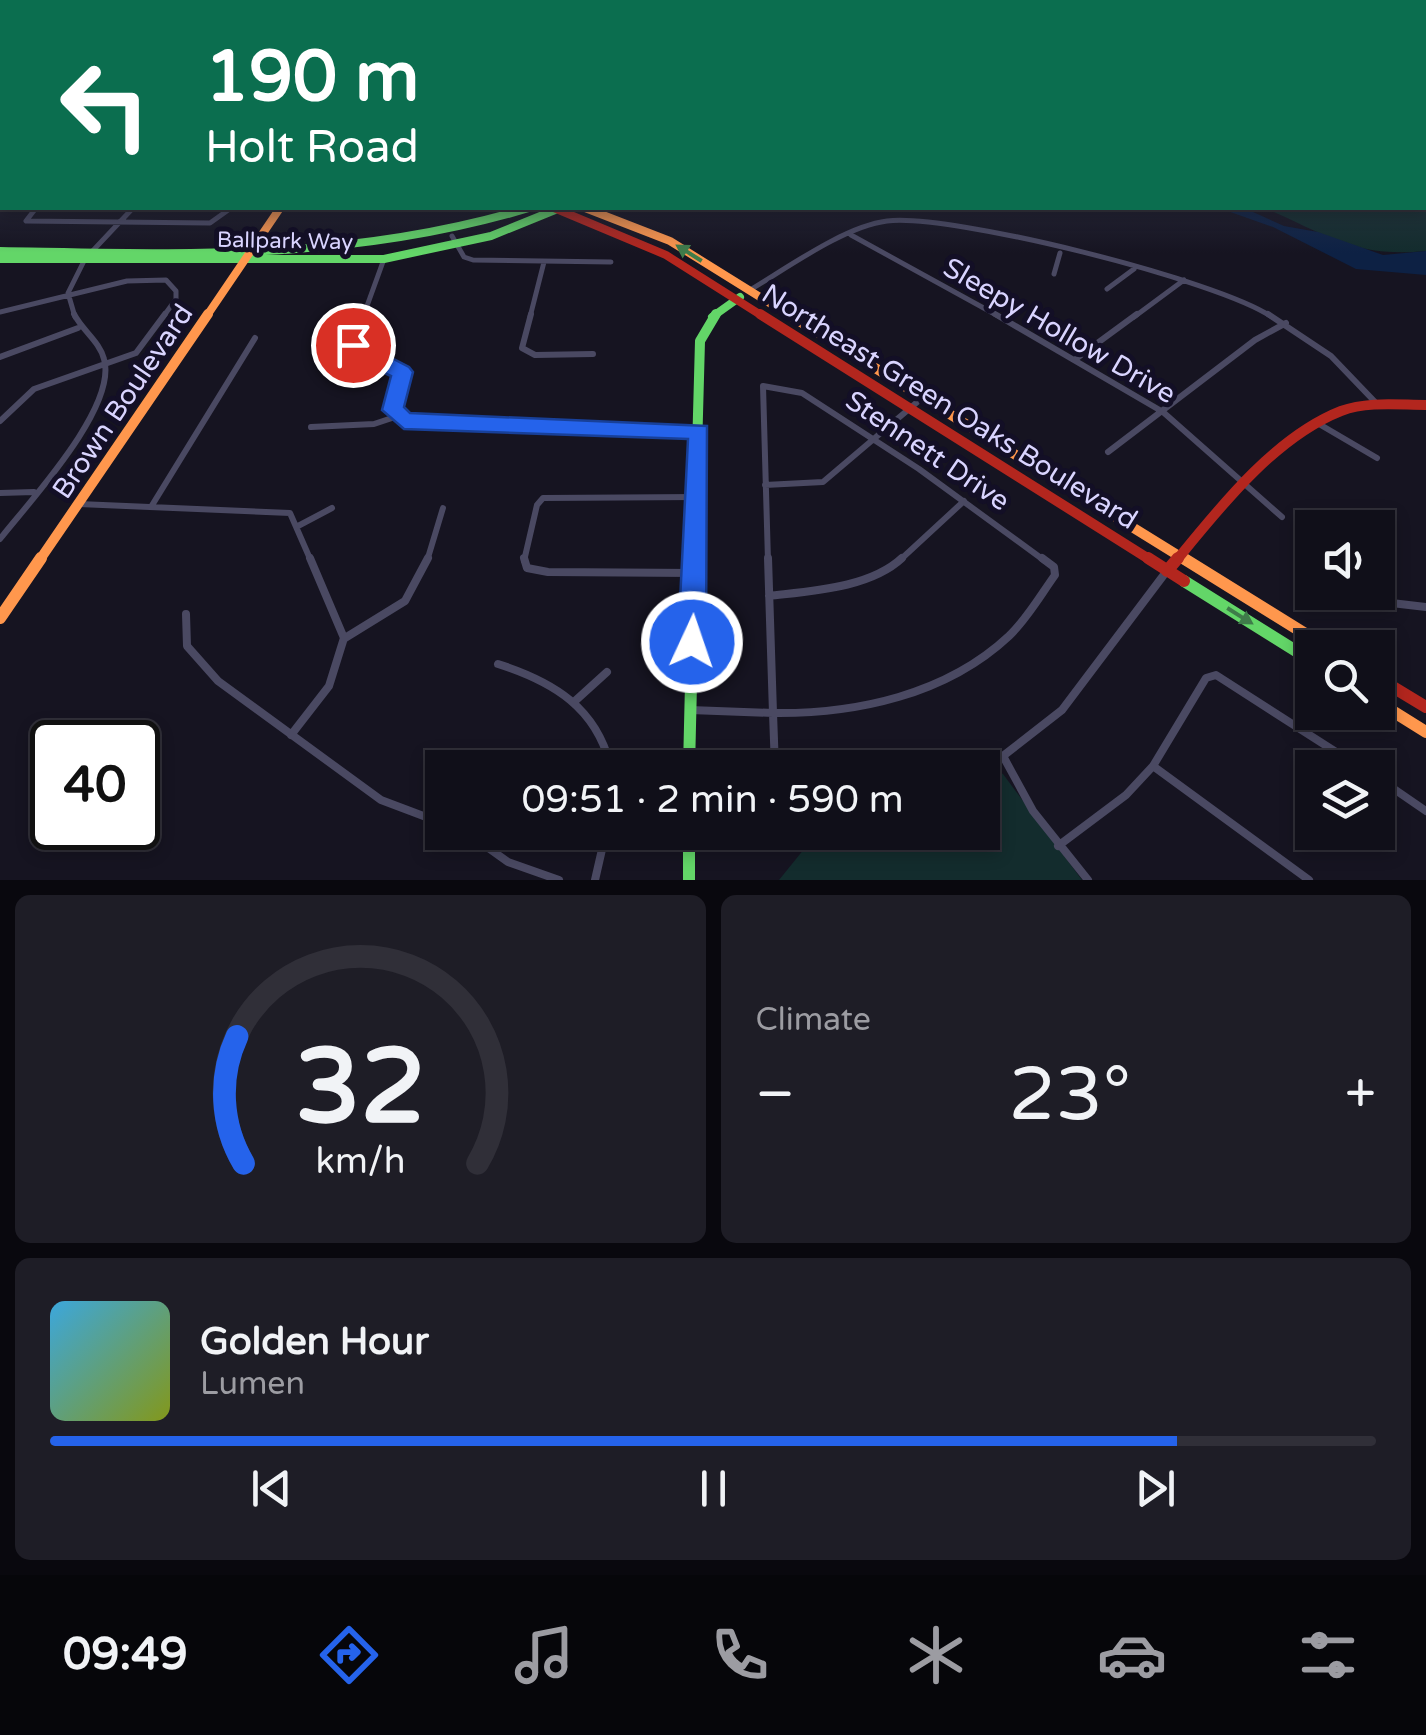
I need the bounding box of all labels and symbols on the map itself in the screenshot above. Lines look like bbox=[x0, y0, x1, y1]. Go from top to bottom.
street label: Ballpark Way bbox=[217, 227, 354, 255]
one-way arrow bbox=[675, 244, 703, 262]
street label: Sleepy Hollow Drive bbox=[937, 251, 1182, 411]
street label: Northeast Green Oaks Boulevard bbox=[755, 277, 1144, 537]
street label: Brown Boulevard bbox=[45, 298, 200, 505]
pin bbox=[311, 303, 396, 388]
street label: Stennett Drive bbox=[839, 383, 1016, 518]
position arrow bbox=[640, 590, 744, 694]
one-way arrow bbox=[1226, 607, 1254, 624]
speed limit sign: 40 bbox=[30, 720, 160, 850]

